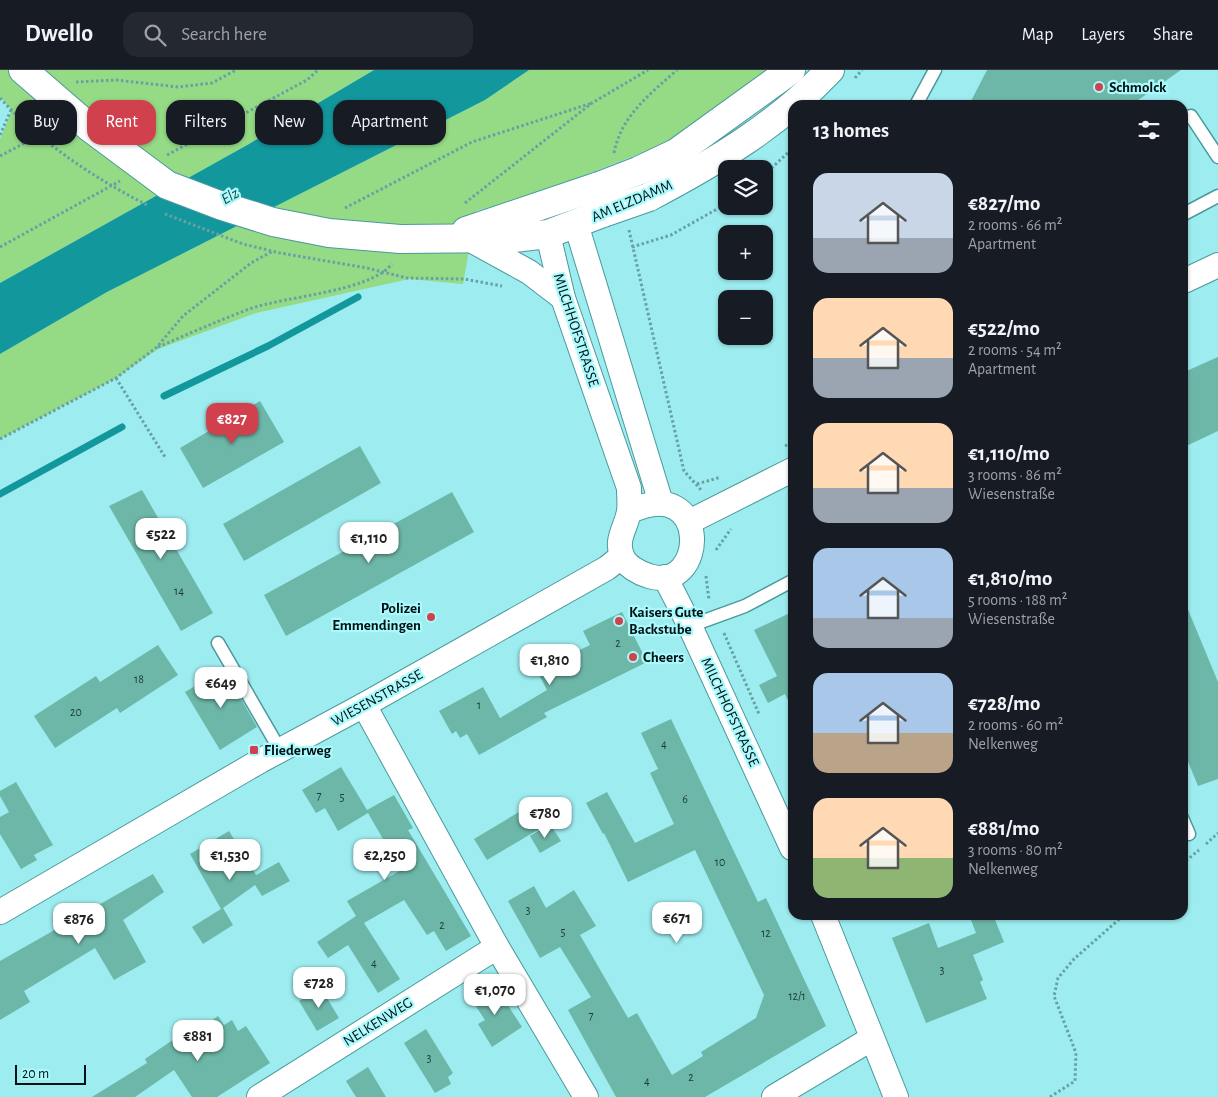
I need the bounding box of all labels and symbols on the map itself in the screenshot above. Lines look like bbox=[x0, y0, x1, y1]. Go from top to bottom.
place label: Schmolck bbox=[1109, 80, 1167, 95]
marker: Schmolck bbox=[1093, 81, 1105, 93]
street label: AM ELZDAMM bbox=[589, 177, 675, 225]
water label: Elz bbox=[218, 184, 242, 207]
street label: MILCHHOFSTRASSE bbox=[551, 271, 601, 389]
pin: €827 bbox=[202, 402, 262, 445]
pin: €522 bbox=[131, 518, 191, 560]
pin: €1,110 bbox=[328, 522, 410, 564]
house number: 14 bbox=[174, 585, 184, 597]
place label: Polizei Emmendingen bbox=[332, 601, 421, 633]
place label: Kaisers Gute Backstube bbox=[629, 605, 703, 637]
marker: Polizei Emmendingen bbox=[425, 611, 437, 623]
marker: Kaisers Gute Backstube bbox=[613, 615, 625, 627]
house number: 2 bbox=[615, 637, 621, 649]
pin: €1,810 bbox=[509, 644, 591, 686]
place label: Cheers bbox=[643, 650, 684, 665]
marker: Cheers bbox=[627, 651, 639, 663]
street label: MILCHHOFSTRASSE bbox=[698, 655, 762, 769]
pin: €649 bbox=[191, 666, 251, 709]
street label: WIESENSTRASSE bbox=[329, 667, 425, 729]
house number: 18 bbox=[134, 673, 144, 685]
house number: 1 bbox=[477, 699, 481, 711]
house number: 20 bbox=[70, 706, 82, 718]
house number: 4 bbox=[661, 738, 667, 750]
place label: Fliederweg bbox=[264, 743, 331, 758]
marker: Fliederweg bbox=[248, 744, 260, 756]
house number: 7 bbox=[316, 789, 322, 801]
house number: 5 bbox=[339, 791, 345, 803]
house number: 6 bbox=[682, 793, 688, 805]
pin: €780 bbox=[515, 796, 575, 839]
pin: €1,530 bbox=[189, 838, 271, 881]
pin: €2,250 bbox=[344, 838, 426, 881]
house number: 10 bbox=[715, 856, 725, 868]
pin: €876 bbox=[49, 902, 109, 945]
pin: €671 bbox=[647, 902, 707, 944]
house number: 3 bbox=[526, 904, 531, 916]
house number: 2 bbox=[439, 919, 445, 931]
house number: 5 bbox=[560, 926, 566, 938]
house number: 12 bbox=[761, 927, 771, 939]
house number: 4 bbox=[371, 957, 377, 969]
house number: 3 bbox=[940, 964, 945, 976]
pin: €728 bbox=[289, 966, 349, 1009]
pin: €1,070 bbox=[454, 974, 536, 1016]
house number: 12/1 bbox=[788, 990, 806, 1002]
street label: NELKENWEG bbox=[341, 995, 415, 1049]
house number: 7 bbox=[588, 1009, 594, 1021]
pin: €881 bbox=[168, 1020, 228, 1062]
house number: 3 bbox=[427, 1052, 432, 1064]
scale bar bbox=[15, 1062, 86, 1085]
house number: 2 bbox=[688, 1071, 694, 1083]
house number: 4 bbox=[644, 1075, 650, 1087]

